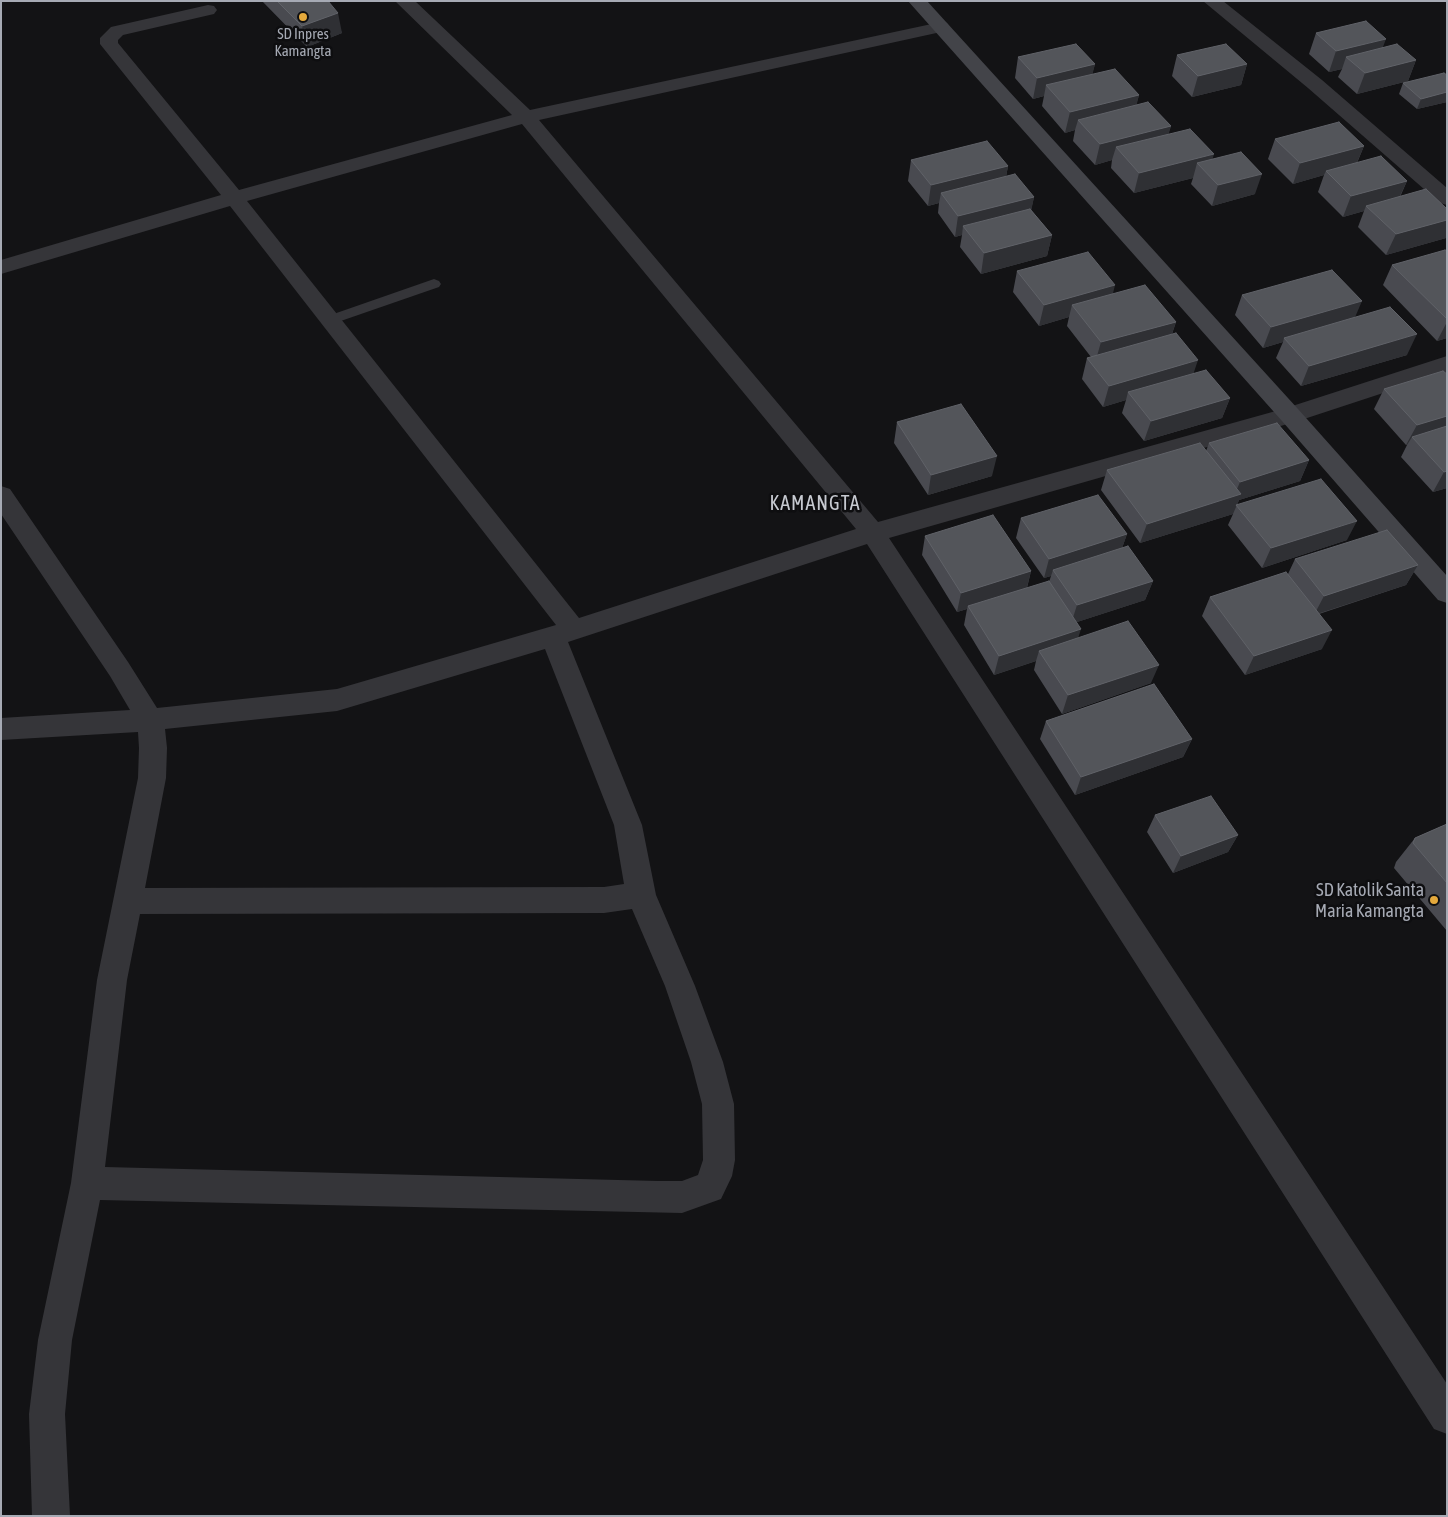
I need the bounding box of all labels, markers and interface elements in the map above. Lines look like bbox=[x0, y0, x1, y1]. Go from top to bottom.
marker: SD Inpres Kamangta bbox=[297, 11, 309, 23]
place label: SD Inpres Kamangta bbox=[275, 25, 331, 60]
district label: KAMANGTA bbox=[769, 492, 861, 516]
place label: SD Katolik Santa Maria Kamangta bbox=[1315, 879, 1424, 922]
marker: SD Katolik Santa Maria Kamangta bbox=[1428, 894, 1440, 906]

